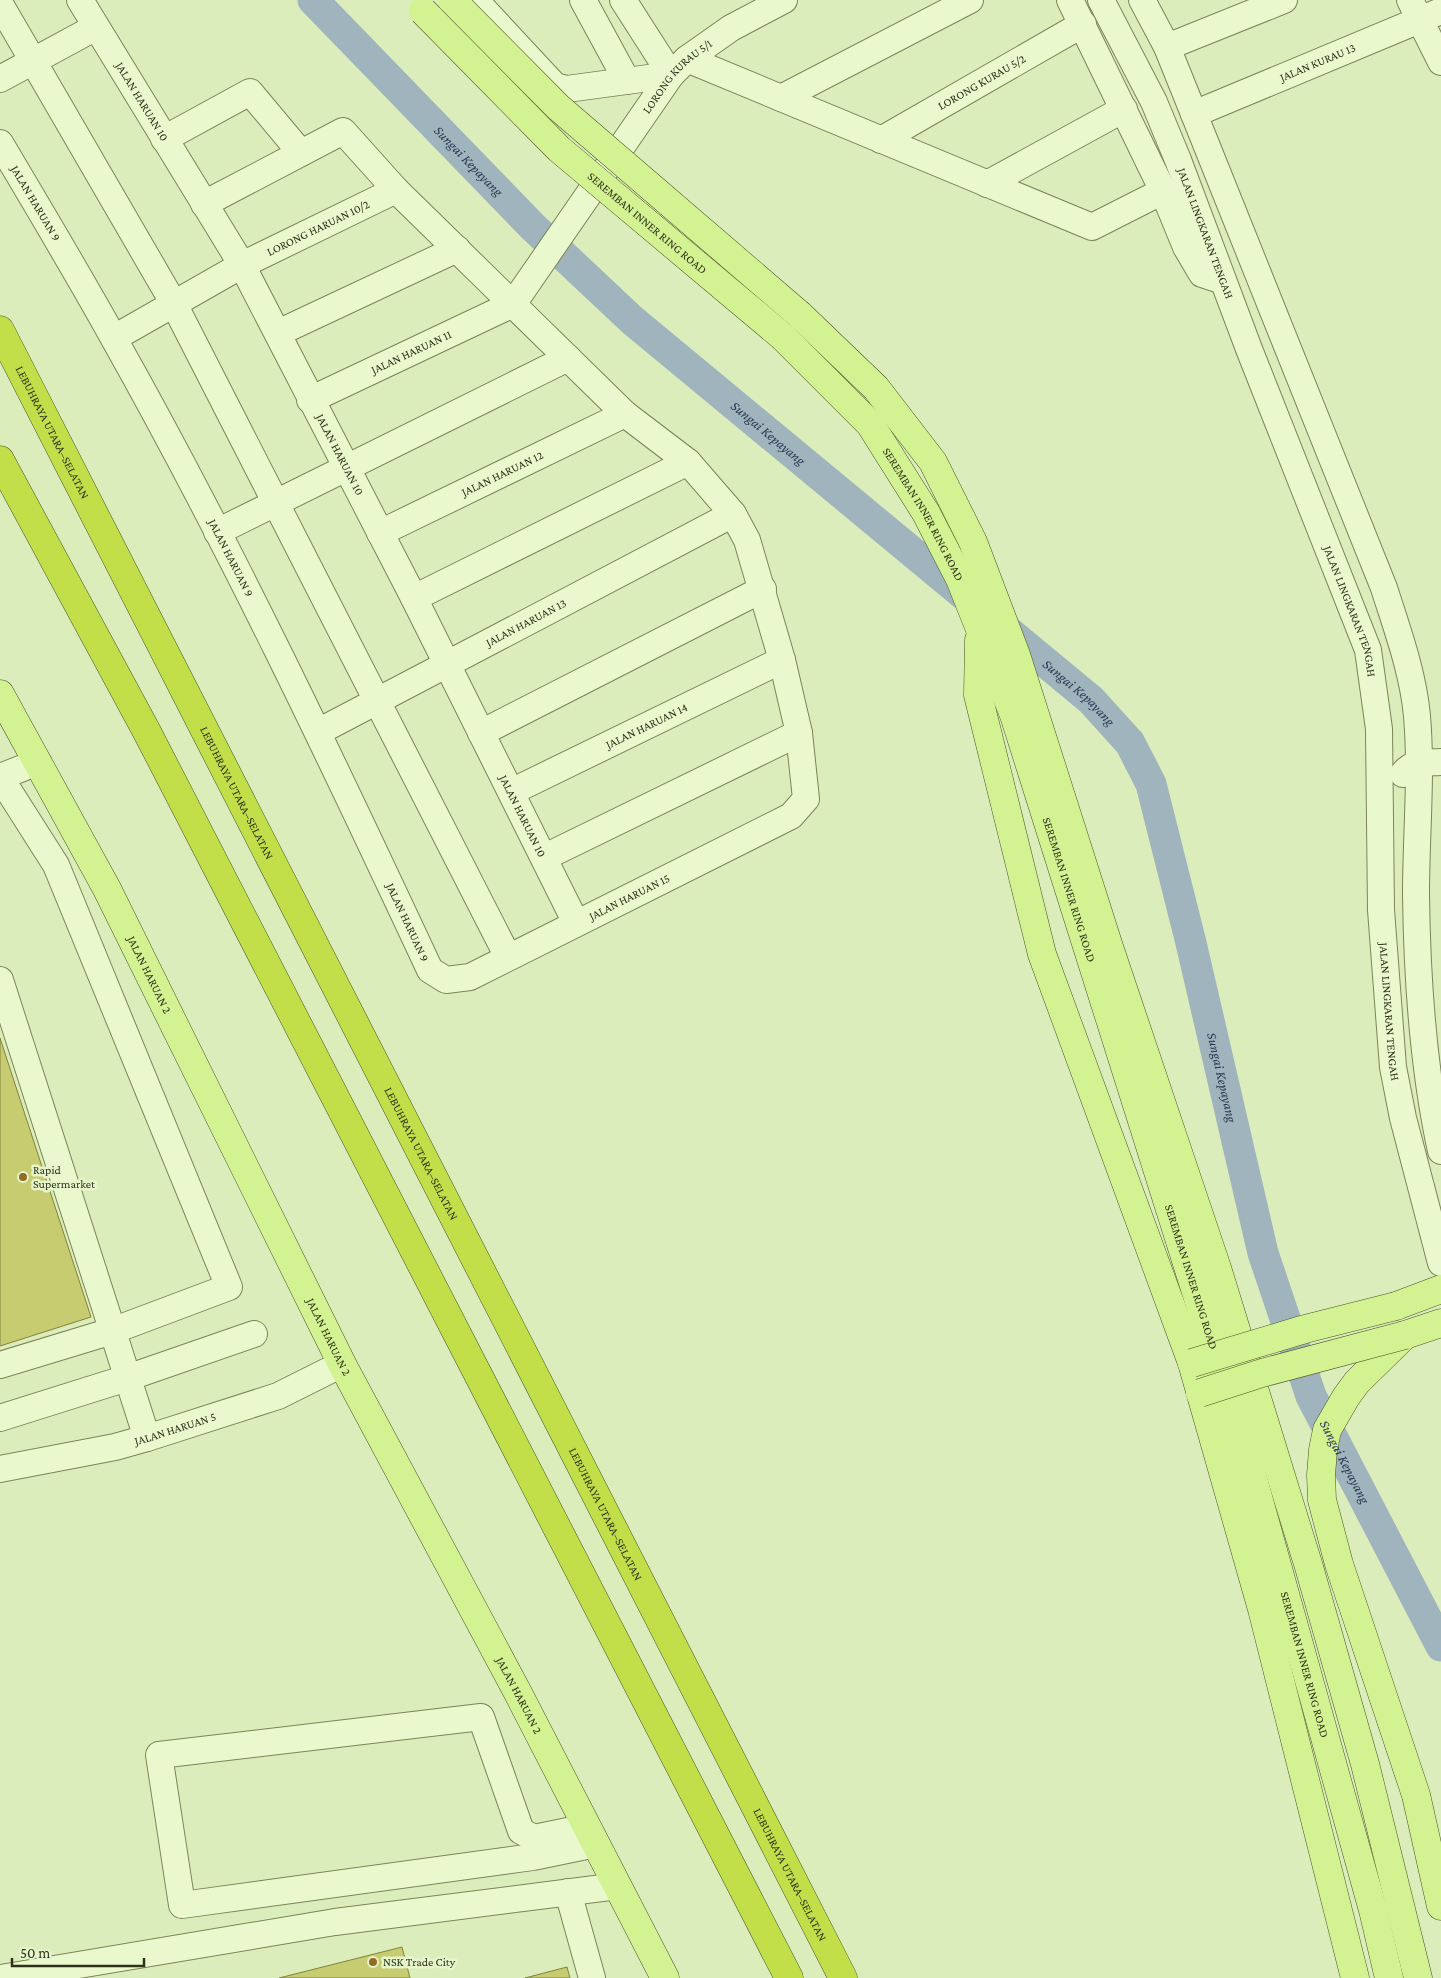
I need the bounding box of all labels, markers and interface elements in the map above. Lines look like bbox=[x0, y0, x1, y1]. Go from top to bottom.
street label: LORONG KURAU 5/1 bbox=[640, 37, 715, 116]
street label: JALAN KURAU 13 bbox=[1277, 40, 1358, 85]
street label: LORONG KURAU 5/2 bbox=[935, 51, 1028, 113]
street label: JALAN HARUAN 10 bbox=[112, 59, 172, 144]
water label: Sungai Kepayang bbox=[431, 122, 507, 200]
street label: JALAN HARUAN 9 bbox=[7, 162, 63, 243]
street label: JALAN LINGKARAN TENGAH bbox=[1174, 165, 1236, 301]
street label: SEREMBAN INNER RING ROAD bbox=[585, 169, 710, 277]
street label: LORONG HARUAN 10/2 bbox=[265, 197, 372, 259]
street label: JALAN HARUAN 11 bbox=[368, 327, 454, 377]
street label: LEBUHRAYA UTARA–SELATAN bbox=[13, 364, 92, 501]
water label: Sungai Kepayang bbox=[728, 397, 809, 469]
street label: JALAN HARUAN 10 bbox=[313, 411, 367, 498]
street label: SEREMBAN INNER RING ROAD bbox=[880, 445, 967, 583]
street label: JALAN HARUAN 12 bbox=[458, 448, 546, 500]
street label: JALAN HARUAN 9 bbox=[205, 516, 257, 599]
street label: JALAN LINGKARAN TENGAH bbox=[1320, 543, 1379, 678]
street label: JALAN HARUAN 13 bbox=[483, 596, 569, 650]
water label: Sungai Kepayang bbox=[1040, 656, 1119, 730]
street label: JALAN HARUAN 14 bbox=[603, 700, 690, 752]
street label: LEBUHRAYA UTARA–SELATAN bbox=[197, 724, 277, 862]
street label: JALAN HARUAN 10 bbox=[496, 772, 549, 860]
street label: SEREMBAN INNER RING ROAD bbox=[1040, 816, 1099, 964]
street label: JALAN HARUAN 15 bbox=[586, 871, 672, 924]
street label: JALAN HARUAN 9 bbox=[383, 880, 432, 964]
street label: JALAN HARUAN 2 bbox=[124, 933, 175, 1016]
street label: JALAN LINGKARAN TENGAH bbox=[1376, 941, 1403, 1082]
water label: Sungai Kepayang bbox=[1204, 1031, 1241, 1125]
street label: LEBUHRAYA UTARA–SELATAN bbox=[381, 1085, 461, 1222]
place label: Rapid Supermarket bbox=[33, 1163, 96, 1191]
marker: Rapid Supermarket bbox=[17, 1171, 29, 1183]
street label: SEREMBAN INNER RING ROAD bbox=[1162, 1203, 1221, 1351]
street label: JALAN HARUAN 2 bbox=[303, 1295, 354, 1378]
street label: JALAN HARUAN 5 bbox=[132, 1409, 218, 1448]
water label: Sungai Kepayang bbox=[1317, 1417, 1374, 1507]
street label: LEBUHRAYA UTARA–SELATAN bbox=[566, 1445, 646, 1583]
street label: SEREMBAN INNER RING ROAD bbox=[1278, 1590, 1332, 1739]
street label: JALAN HARUAN 2 bbox=[493, 1654, 545, 1736]
street label: LEBUHRAYA UTARA–SELATAN bbox=[750, 1806, 830, 1944]
scale bar bbox=[12, 1936, 145, 1968]
text: 50 m bbox=[20, 1945, 50, 1961]
place label: NSK Trade City bbox=[383, 1955, 456, 1969]
marker: NSK Trade City bbox=[367, 1956, 379, 1968]

